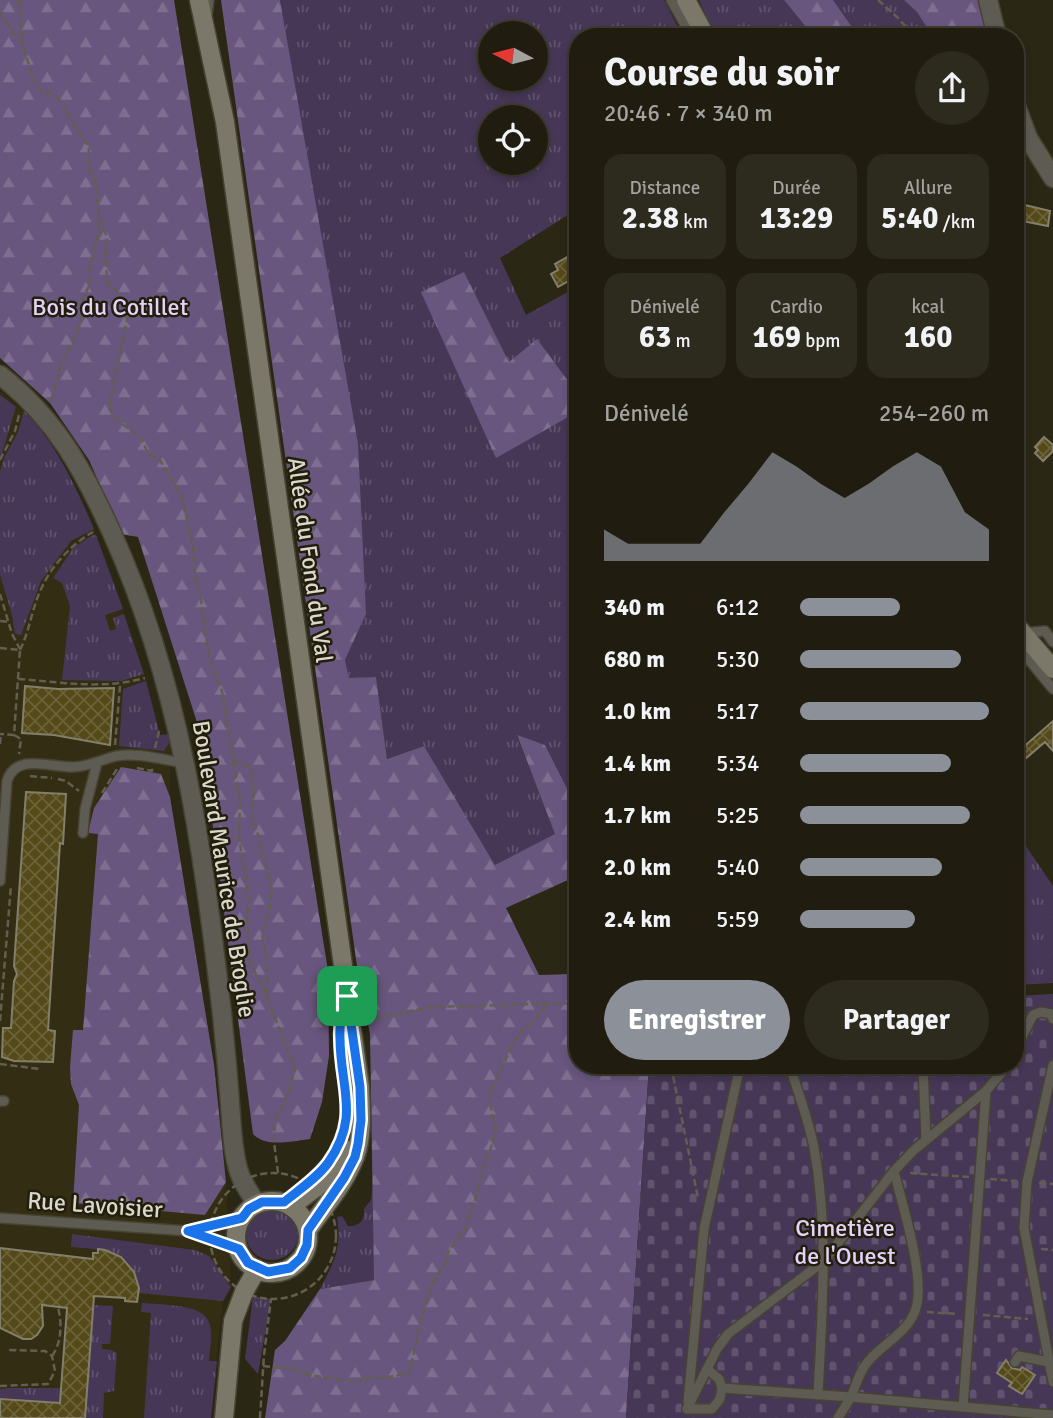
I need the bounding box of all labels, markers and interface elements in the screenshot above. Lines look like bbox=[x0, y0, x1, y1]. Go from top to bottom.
north arrow bbox=[478, 21, 548, 91]
map controls bbox=[478, 21, 548, 175]
text: Course du soir bbox=[604, 49, 840, 96]
button: share bbox=[915, 51, 989, 125]
text: 20:46 · 7 × 340 m bbox=[604, 99, 773, 128]
button: locate bbox=[478, 105, 548, 175]
text: Distance bbox=[629, 176, 700, 200]
text: Durée bbox=[772, 176, 821, 200]
text: Allure bbox=[904, 176, 953, 200]
text: 2.38 bbox=[622, 200, 679, 237]
text: 13:29 bbox=[760, 200, 833, 237]
text: 5:40 bbox=[881, 200, 938, 237]
text: km bbox=[679, 210, 708, 234]
text: /km bbox=[938, 210, 975, 234]
park label: Bois du Cotillet bbox=[32, 292, 188, 322]
text: Dénivelé bbox=[630, 295, 700, 319]
text: Cardio bbox=[770, 295, 823, 319]
text: kcal bbox=[911, 295, 945, 319]
text: 63 bbox=[639, 319, 671, 356]
text: 169 bbox=[752, 319, 801, 356]
text: 160 bbox=[904, 319, 952, 356]
text: m bbox=[671, 329, 691, 353]
text: bpm bbox=[801, 329, 841, 353]
text: Dénivelé bbox=[604, 399, 689, 428]
text: 254–260 m bbox=[879, 399, 989, 428]
street label: Allée du Fond du Val bbox=[281, 455, 339, 665]
text: 340 m bbox=[604, 593, 665, 622]
text: 6:12 bbox=[716, 593, 759, 622]
text: 680 m bbox=[604, 645, 665, 674]
text: 5:30 bbox=[716, 645, 759, 674]
text: 1.0 km bbox=[604, 697, 671, 726]
text: 5:17 bbox=[716, 697, 759, 726]
street label: Boulevard Maurice de Broglie bbox=[186, 718, 262, 1020]
text: 1.4 km bbox=[604, 749, 671, 778]
text: 5:34 bbox=[716, 749, 759, 778]
text: 1.7 km bbox=[604, 801, 671, 830]
text: 5:25 bbox=[716, 801, 759, 830]
text: 2.0 km bbox=[604, 853, 671, 882]
text: 5:40 bbox=[716, 853, 759, 882]
text: 2.4 km bbox=[604, 905, 671, 934]
text: 5:59 bbox=[716, 905, 759, 934]
pin bbox=[317, 966, 377, 1026]
icon: arrive bbox=[328, 977, 366, 1015]
button: Enregistrer bbox=[604, 980, 790, 1060]
button: Partager bbox=[804, 980, 989, 1060]
street label: Rue Lavoisier bbox=[26, 1185, 164, 1225]
park label: Cimetière de l'Ouest bbox=[794, 1213, 896, 1271]

